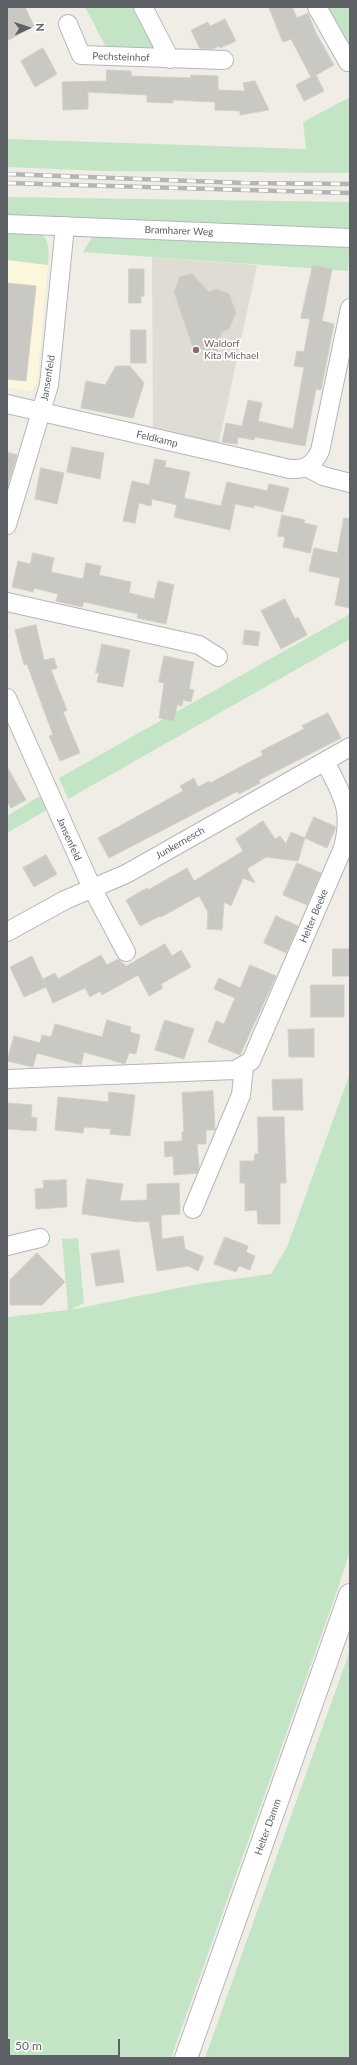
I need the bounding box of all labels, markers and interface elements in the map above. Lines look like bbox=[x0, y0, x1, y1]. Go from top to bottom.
north arrow bbox=[8, 8, 48, 48]
text: N bbox=[34, 23, 47, 32]
street label: Pechsteinhof bbox=[92, 50, 150, 64]
street label: Bramharer Weg bbox=[144, 224, 214, 238]
place label: Waldorf Kita Michael bbox=[204, 338, 259, 362]
marker: Waldorf Kita Michael bbox=[191, 345, 201, 355]
street label: Jansenfeld bbox=[38, 354, 58, 402]
street label: Feldkamp bbox=[135, 428, 179, 450]
street label: Jansenfeld bbox=[54, 815, 84, 863]
street label: Junkernesch bbox=[153, 824, 207, 862]
street label: Helter Beeke bbox=[297, 887, 331, 945]
street label: Helter Damm bbox=[252, 1797, 284, 1857]
scale bar bbox=[10, 2031, 122, 2057]
text: 50 m bbox=[15, 2038, 42, 2053]

